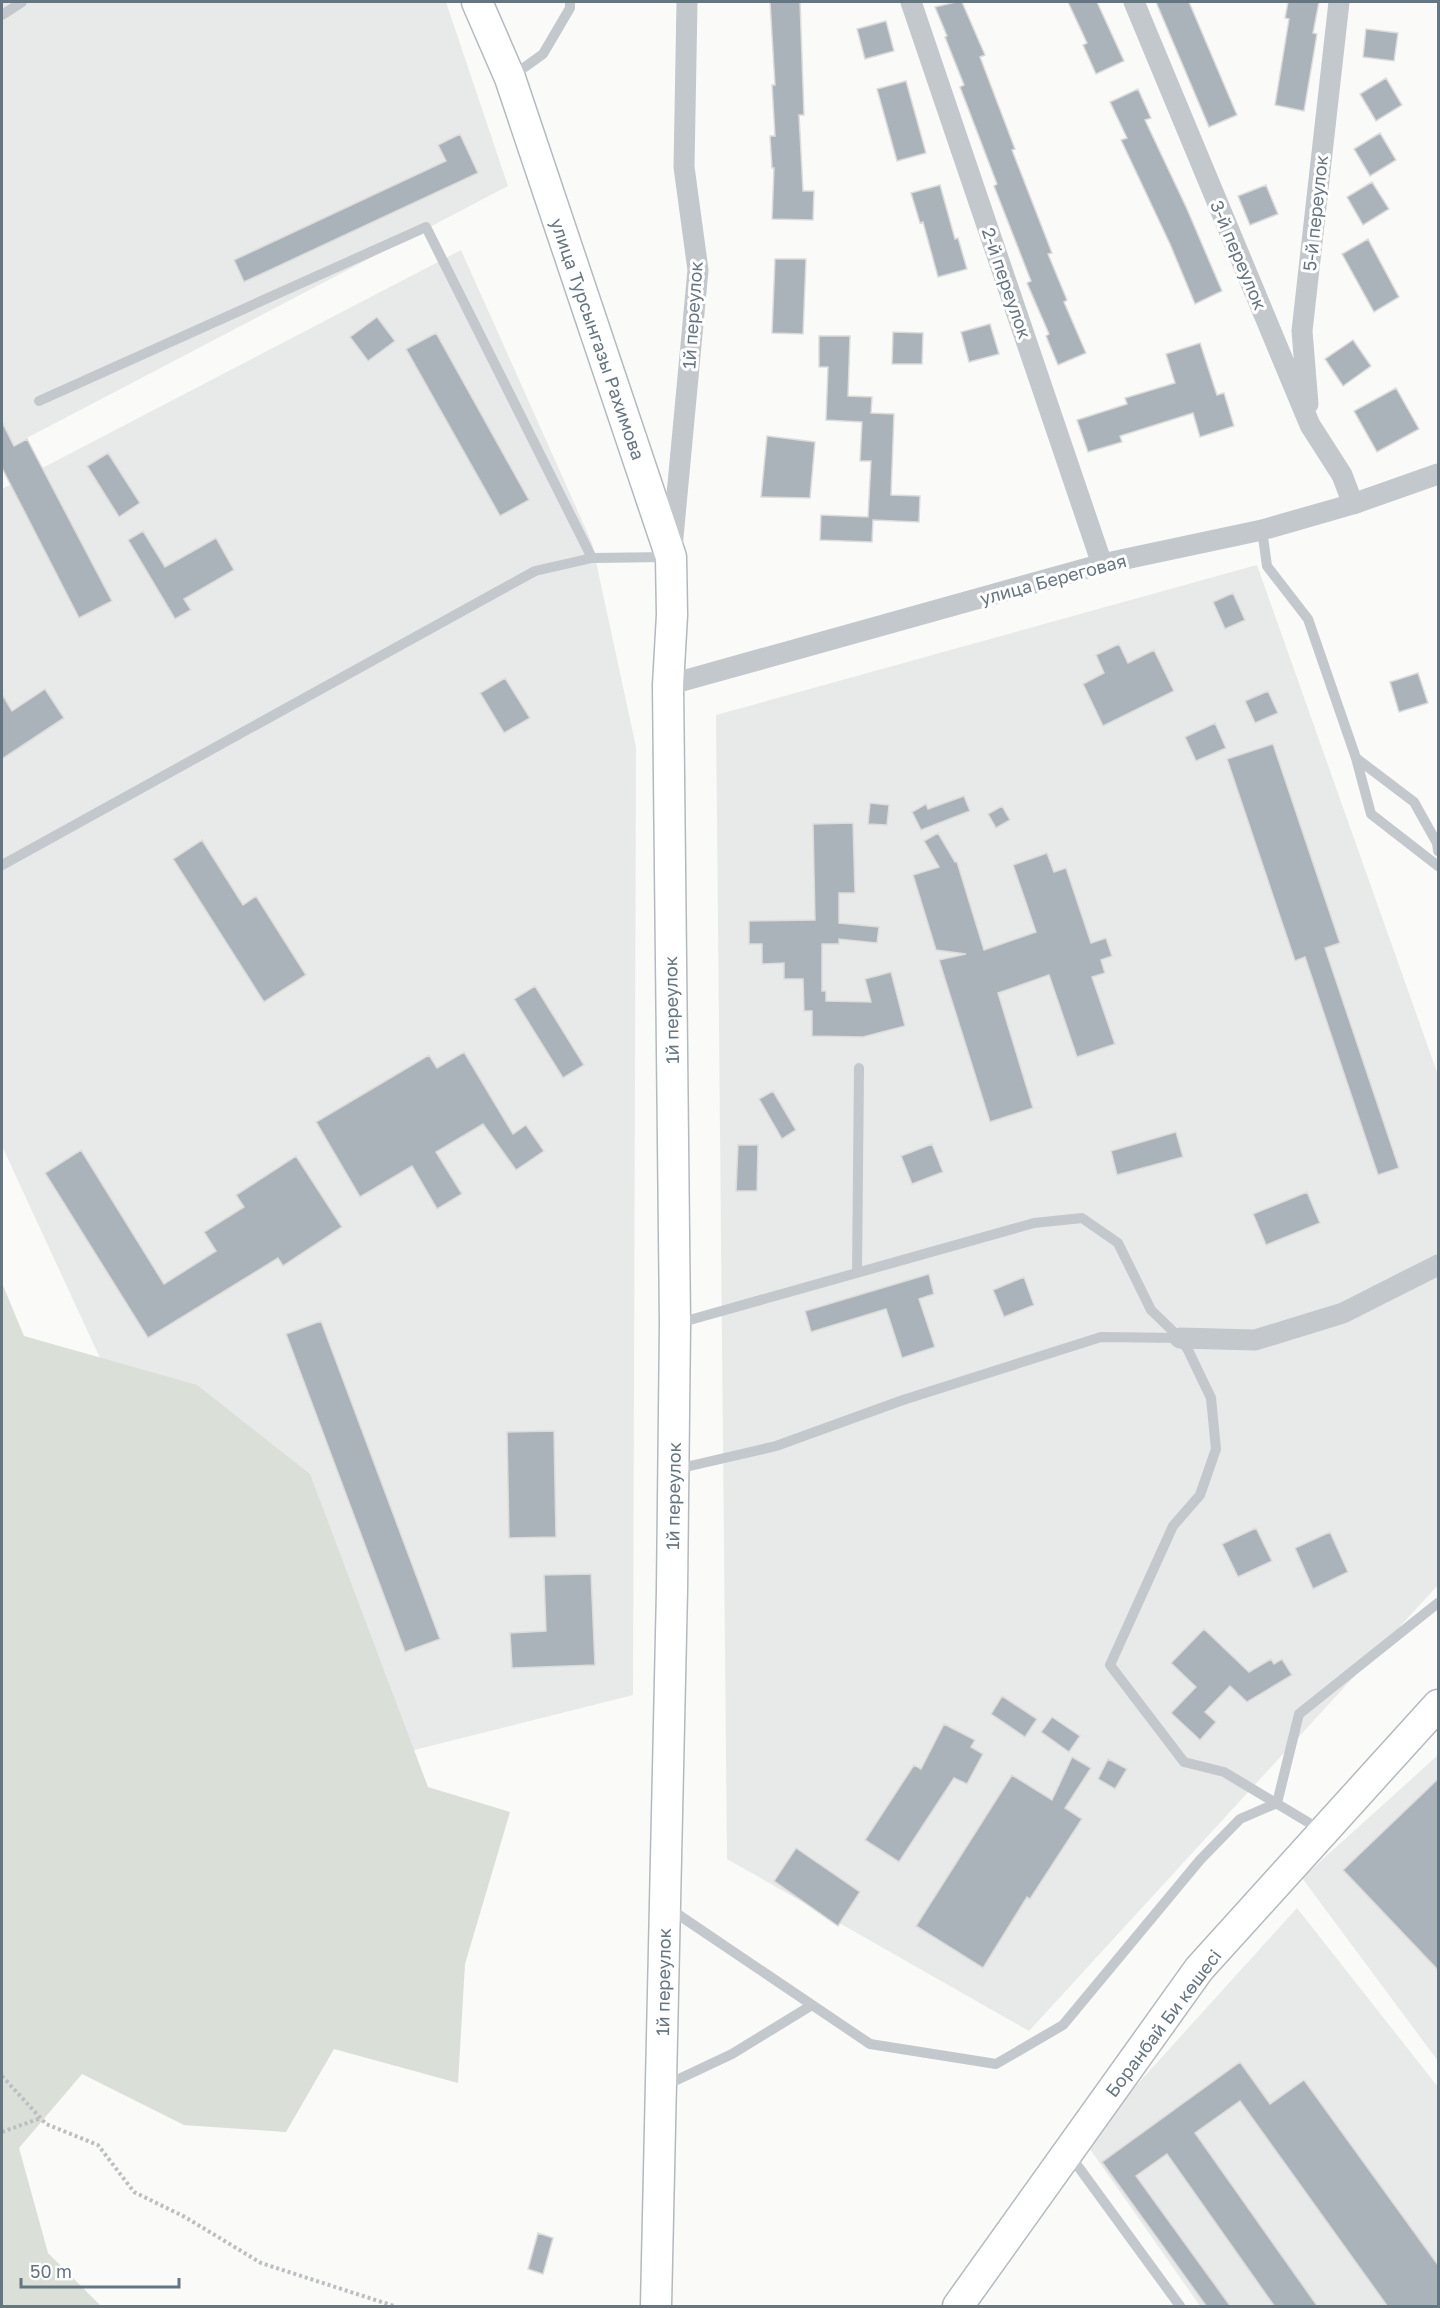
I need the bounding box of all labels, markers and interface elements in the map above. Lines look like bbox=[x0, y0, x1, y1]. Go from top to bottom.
street label: 5-й переулок bbox=[1298, 154, 1332, 272]
street label: 3-й переулок bbox=[1206, 197, 1272, 313]
street label: улица Турсынгазы Рахимова bbox=[546, 215, 650, 463]
street label: 2-й переулок bbox=[978, 224, 1036, 342]
street label: 1й переулок bbox=[677, 260, 707, 370]
street label: улица Береговая bbox=[977, 549, 1129, 609]
street label: 1й переулок bbox=[659, 956, 683, 1064]
street label: 1й переулок bbox=[661, 1442, 685, 1550]
street label: 1й переулок bbox=[651, 1928, 675, 2036]
street label: Боранбай Би көшесі bbox=[1100, 1945, 1226, 2101]
scale bar bbox=[21, 2251, 178, 2289]
text: 50 m bbox=[30, 2260, 72, 2282]

